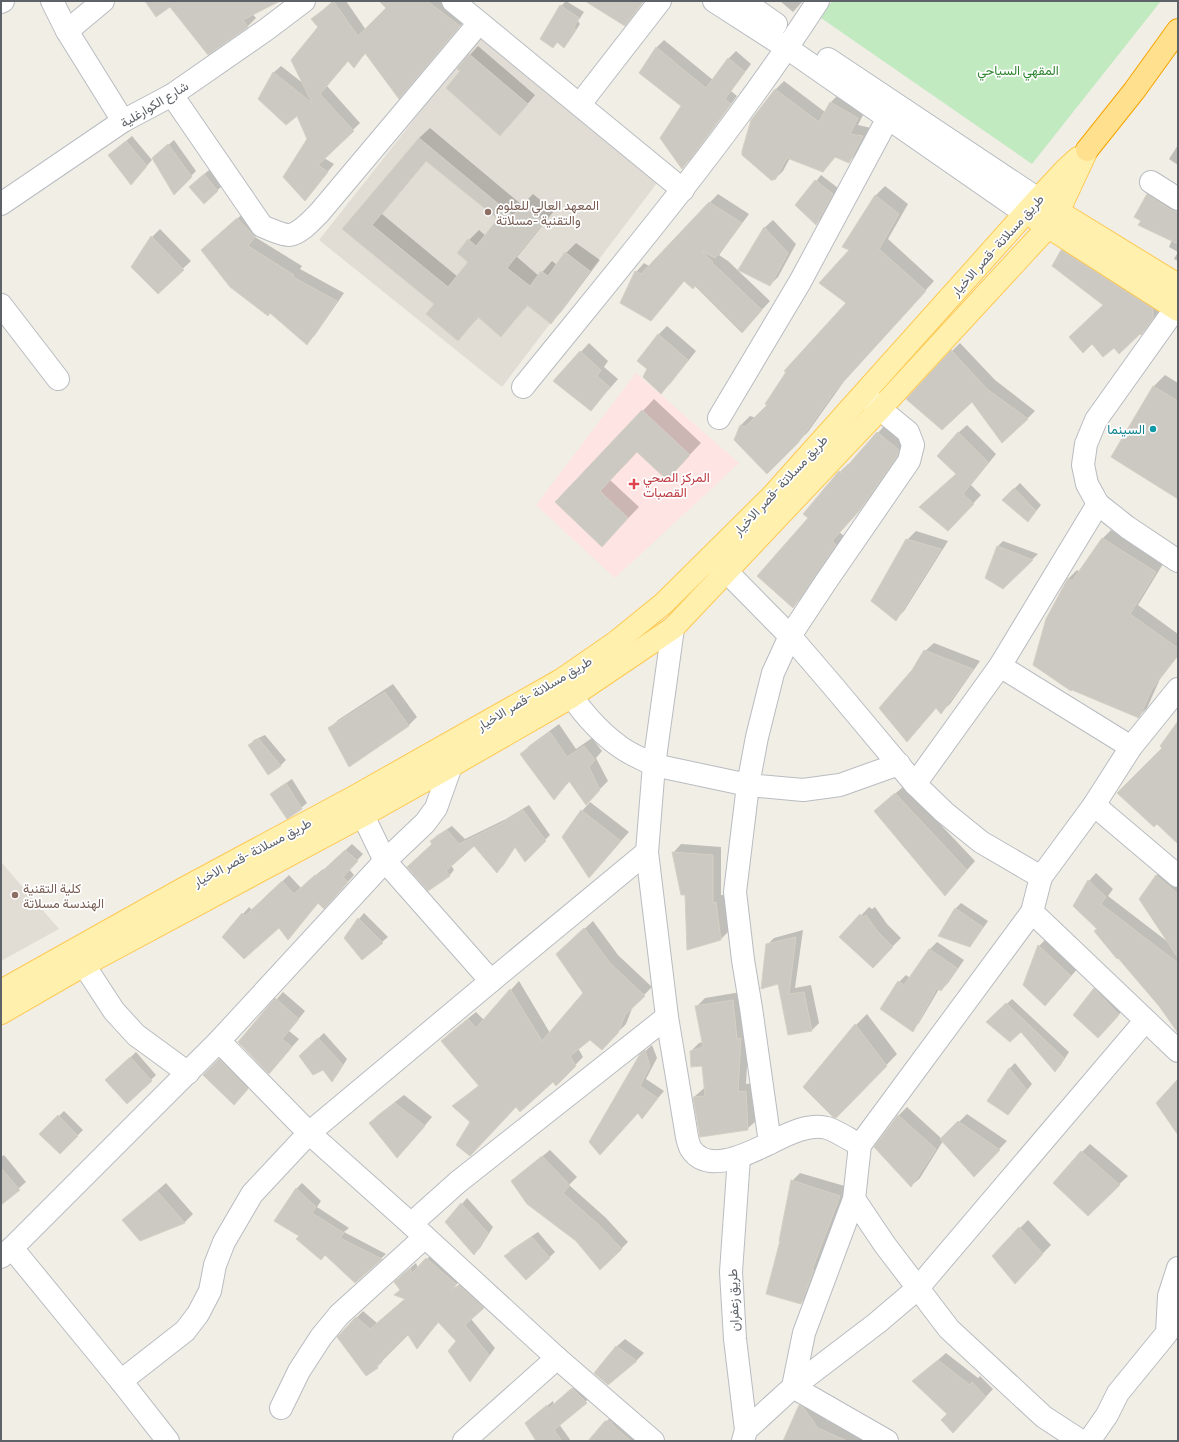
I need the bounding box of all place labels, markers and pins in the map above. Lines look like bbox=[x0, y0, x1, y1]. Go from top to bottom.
place label: المعهد العالي للعلوم والتقنية -مسلاتة bbox=[496, 196, 599, 229]
marker: المعهد العالي للعلوم والتقنية -مسلاتة bbox=[483, 207, 493, 217]
place label: السينما bbox=[1107, 420, 1145, 438]
marker: السينما bbox=[1148, 424, 1158, 434]
place label: المركز الصحي القصبات bbox=[643, 468, 710, 501]
marker: المركز الصحي القصبات bbox=[628, 478, 640, 490]
place label: كلية التقنية الهندسة مسلاتة bbox=[23, 879, 104, 912]
marker: كلية التقنية الهندسة مسلاتة bbox=[10, 890, 20, 900]

